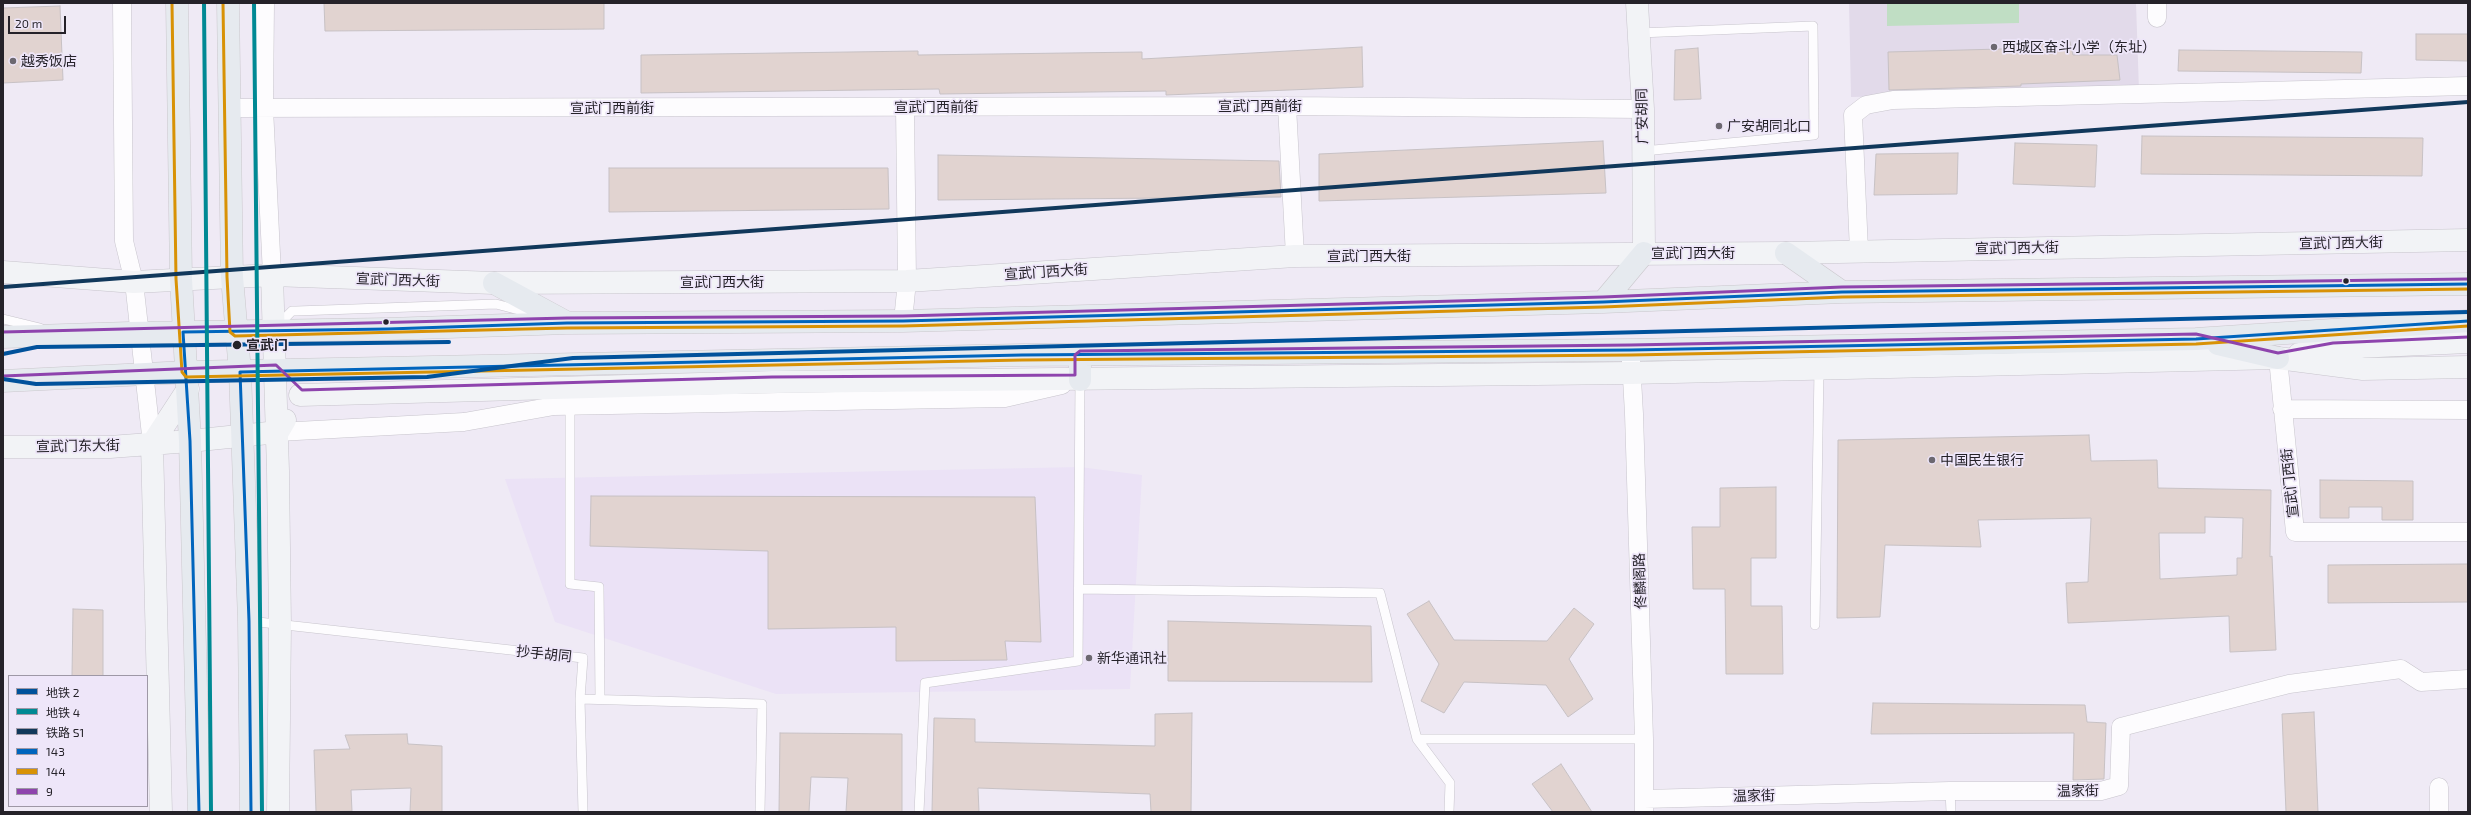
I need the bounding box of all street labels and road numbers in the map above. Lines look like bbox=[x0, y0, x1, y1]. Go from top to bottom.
street label: 广安胡同 bbox=[1633, 88, 1651, 144]
street label: 宣武门西前街 bbox=[1218, 98, 1302, 114]
street label: 宣武门西前街 bbox=[894, 99, 978, 115]
street label: 宣武门西前街 bbox=[570, 100, 654, 116]
street label: 宣武门西大街 bbox=[2299, 234, 2383, 252]
street label: 宣武门西大街 bbox=[1975, 239, 2059, 257]
street label: 宣武门西大街 bbox=[1651, 245, 1735, 261]
street label: 宣武门西大街 bbox=[1327, 248, 1411, 264]
street label: 宣武门西大街 bbox=[1004, 261, 1088, 283]
street label: 宣武门西大街 bbox=[356, 270, 440, 290]
street label: 宣武门西大街 bbox=[680, 274, 764, 290]
street label: 宣武门东大街 bbox=[36, 437, 120, 455]
street label: 宣武门西街 bbox=[2278, 447, 2302, 519]
street label: 佟麟阁路 bbox=[1631, 553, 1649, 609]
street label: 抄手胡同 bbox=[515, 643, 573, 665]
street label: 温家街 bbox=[2057, 782, 2099, 800]
street label: 温家街 bbox=[1733, 787, 1775, 805]

